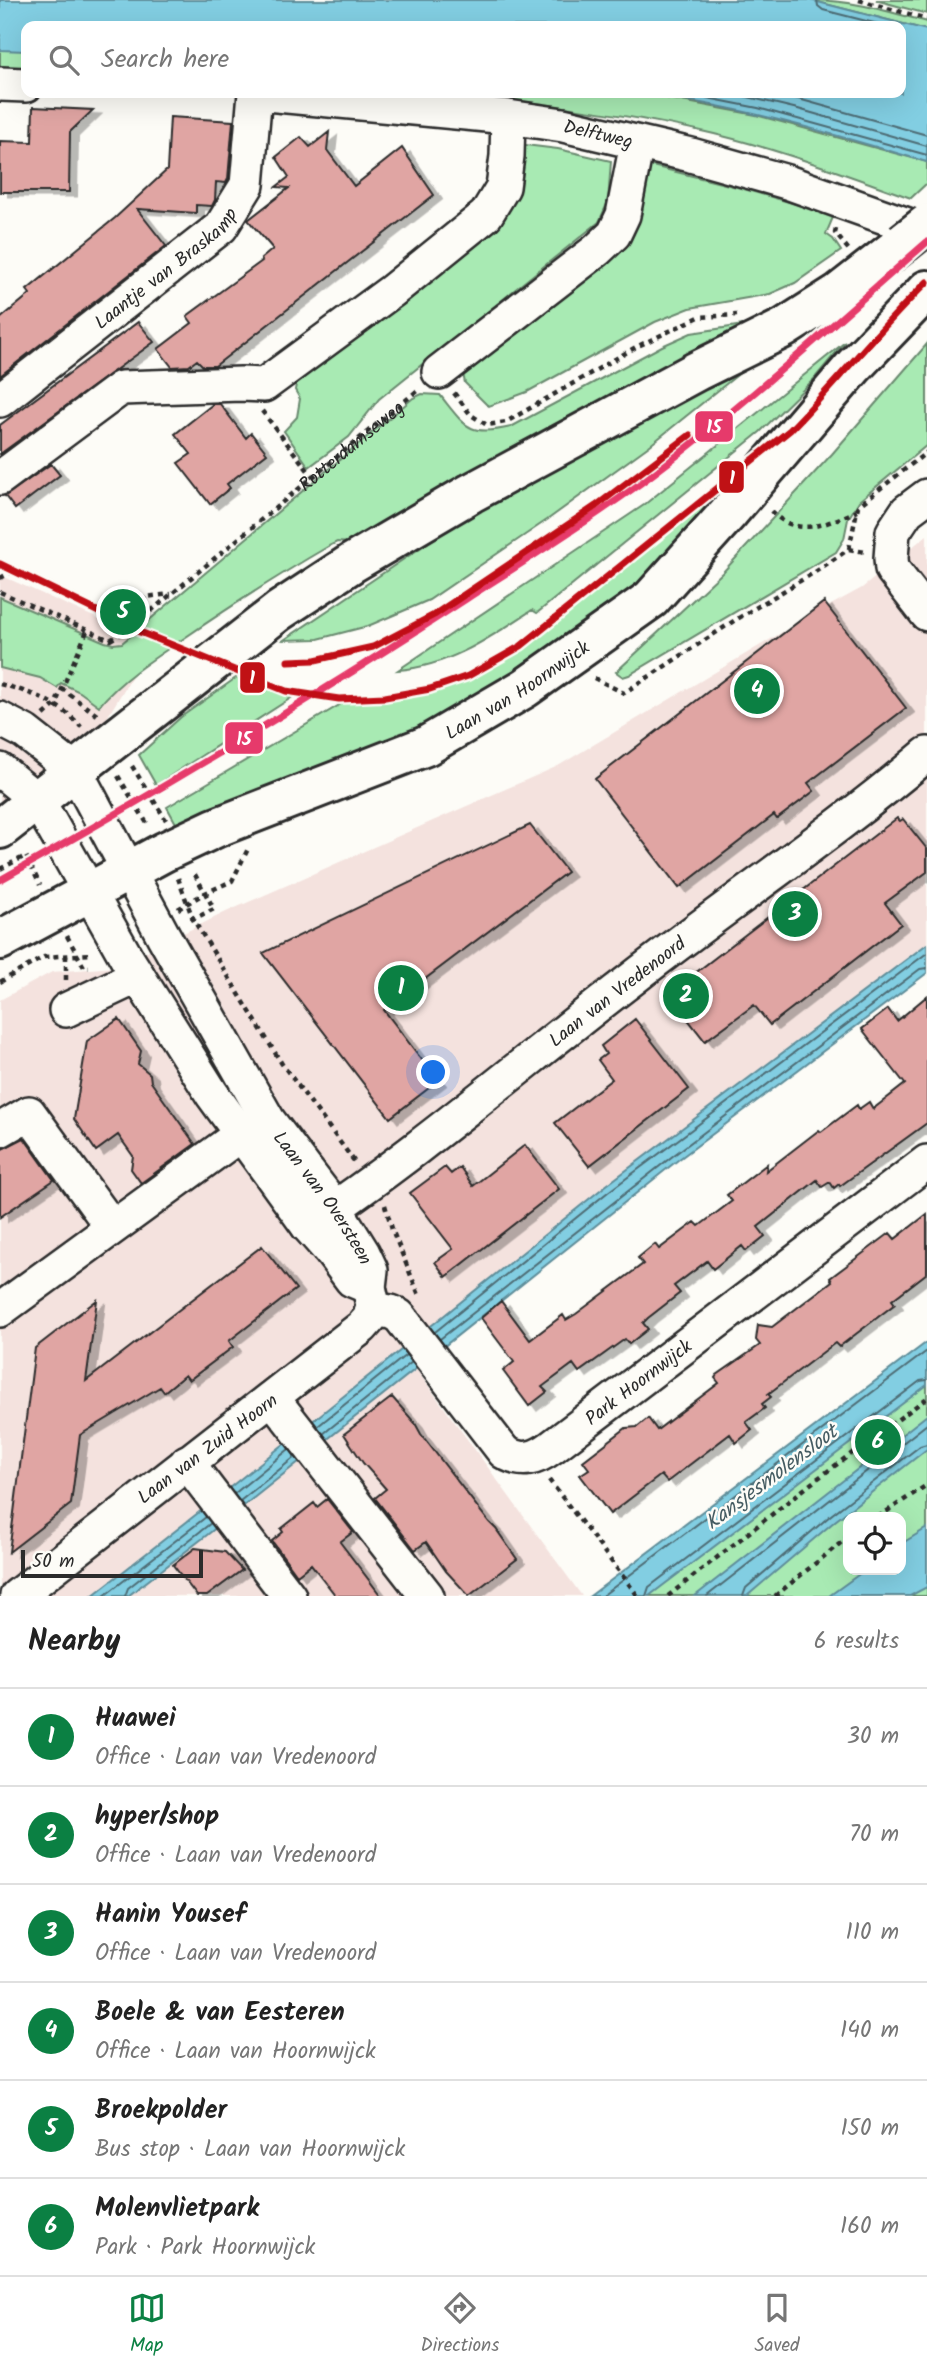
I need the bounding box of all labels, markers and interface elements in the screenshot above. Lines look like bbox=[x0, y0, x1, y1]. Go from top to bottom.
search box bbox=[21, 21, 906, 98]
text: Search here bbox=[101, 39, 229, 81]
icon: search bbox=[45, 41, 83, 79]
street label: Delftweg bbox=[560, 113, 636, 158]
street label: Laantje van Braskamp bbox=[88, 202, 246, 338]
street label: Rotterdamseweg bbox=[293, 394, 412, 500]
line badge: 15 bbox=[694, 410, 734, 443]
text: 15 bbox=[706, 413, 723, 443]
line badge: 1 bbox=[718, 460, 745, 494]
text: 1 bbox=[729, 464, 735, 494]
pin: 5 bbox=[100, 586, 146, 638]
street label: Laan van Hoornwijck bbox=[440, 634, 597, 749]
line badge: 1 bbox=[239, 661, 266, 694]
text: 1 bbox=[249, 664, 255, 694]
pin: 4 bbox=[734, 665, 780, 717]
line badge: 15 bbox=[224, 721, 264, 755]
text: 15 bbox=[236, 725, 253, 755]
pin: 3 bbox=[772, 888, 818, 940]
street label: Laan van Vredenoord bbox=[543, 929, 693, 1056]
pin: 1 bbox=[378, 962, 424, 1014]
pin: 2 bbox=[663, 970, 709, 1022]
your location bbox=[416, 1055, 450, 1089]
street label: Laan van Oversteen bbox=[264, 1125, 379, 1270]
street label: Park Hoornwijck bbox=[579, 1333, 699, 1434]
street label: Laan van Zuid Hoorn bbox=[131, 1387, 285, 1513]
water label: Kansjesmolensloot bbox=[698, 1415, 848, 1539]
pin: 6 bbox=[855, 1416, 901, 1468]
map controls bbox=[843, 1512, 906, 1575]
button: locate bbox=[843, 1512, 906, 1575]
scale bar bbox=[21, 1547, 203, 1579]
text: 50 m bbox=[32, 1547, 74, 1577]
text: Nearby bbox=[28, 1618, 120, 1666]
text: 6 results bbox=[814, 1624, 899, 1660]
text: Huawei bbox=[95, 1698, 176, 1740]
text: 1 bbox=[48, 1719, 54, 1755]
text: 30 m bbox=[847, 1719, 899, 1755]
text: Office · Laan van Vredenoord bbox=[95, 1740, 376, 1776]
text: hyper/shop bbox=[95, 1796, 219, 1838]
text: 2 bbox=[44, 1817, 58, 1853]
text: 70 m bbox=[849, 1817, 899, 1853]
text: Office · Laan van Vredenoord bbox=[95, 1838, 376, 1874]
text: Hanin Yousef bbox=[95, 1894, 246, 1936]
text: 3 bbox=[45, 1915, 57, 1951]
text: 110 m bbox=[846, 1915, 899, 1951]
text: Office · Laan van Vredenoord bbox=[95, 1936, 376, 1972]
text: Boele & van Eesteren bbox=[95, 1992, 345, 2034]
text: 4 bbox=[45, 2013, 57, 2049]
text: 140 m bbox=[840, 2013, 899, 2049]
text: Office · Laan van Hoornwijck bbox=[95, 2034, 376, 2070]
text: Broekpolder bbox=[95, 2090, 227, 2132]
text: 5 bbox=[45, 2111, 57, 2147]
text: 150 m bbox=[840, 2111, 899, 2147]
text: Bus stop · Laan van Hoornwijck bbox=[95, 2132, 405, 2168]
text: Molenvlietpark bbox=[95, 2188, 259, 2230]
text: 6 bbox=[45, 2209, 57, 2245]
text: 160 m bbox=[840, 2209, 899, 2245]
text: Park · Park Hoornwijck bbox=[95, 2230, 315, 2266]
tab: Map bbox=[128, 2289, 166, 2361]
tab: Directions bbox=[421, 2289, 499, 2361]
tab: Saved bbox=[754, 2289, 799, 2361]

